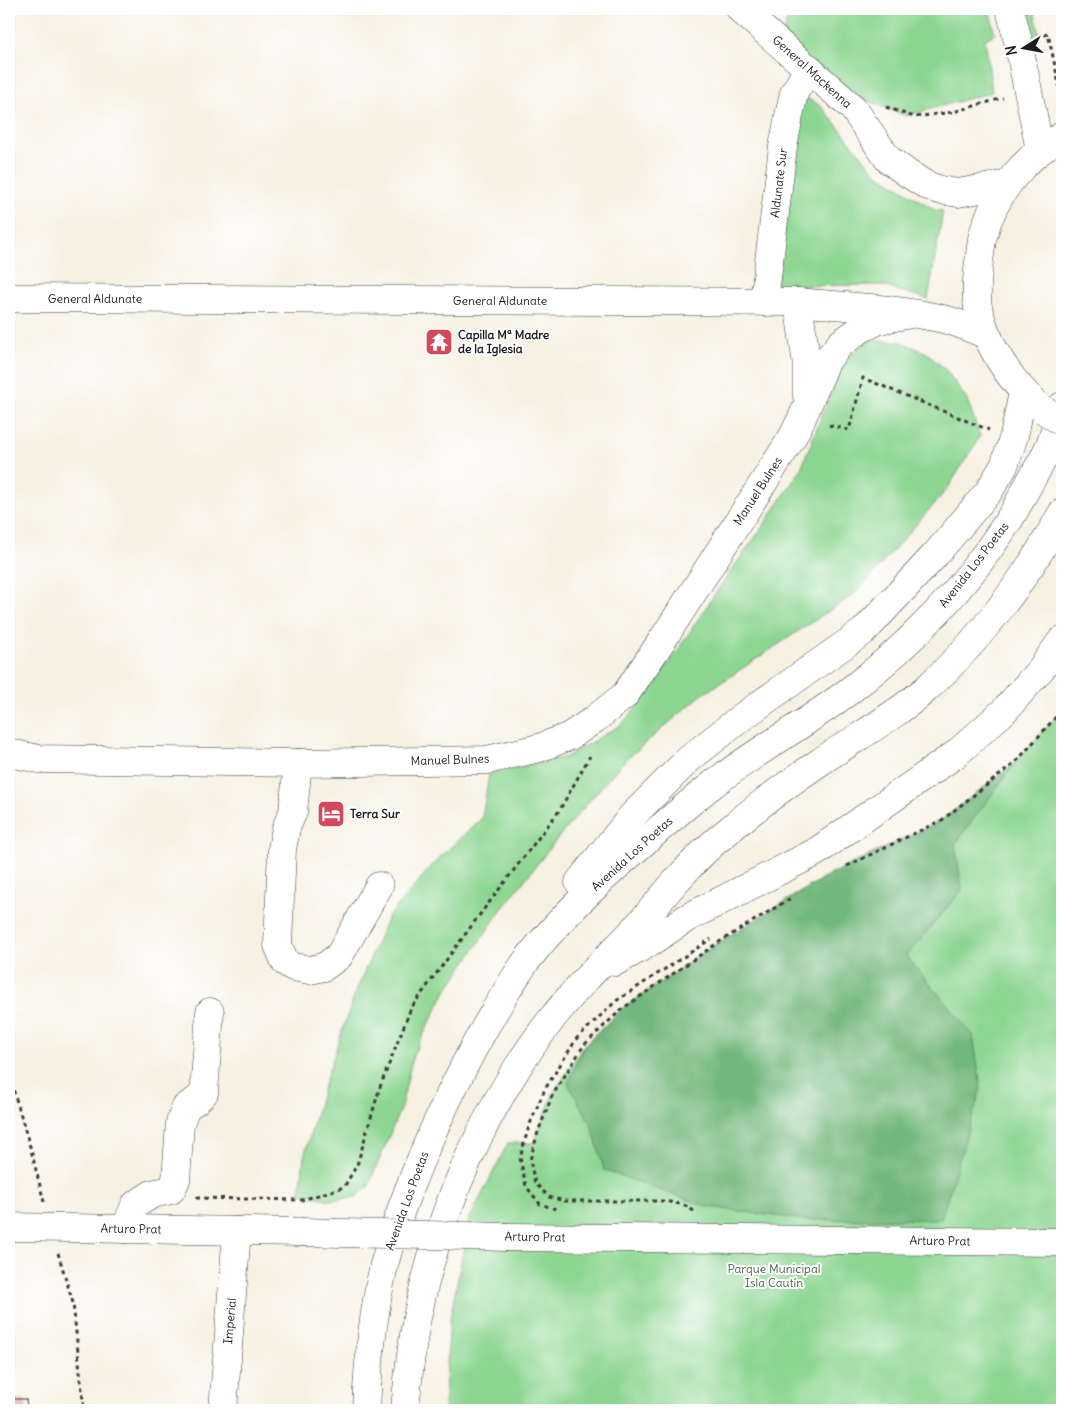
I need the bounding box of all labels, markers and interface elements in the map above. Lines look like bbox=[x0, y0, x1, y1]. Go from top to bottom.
north arrow bbox=[998, 22, 1048, 72]
street label: General Mackenna bbox=[770, 32, 855, 111]
text: N bbox=[1001, 44, 1021, 57]
street label: Aldunate Sur bbox=[767, 147, 790, 219]
street label: General Aldunate bbox=[48, 291, 142, 306]
street label: General Aldunate bbox=[453, 293, 547, 308]
temple icon: Capilla Mª Madre de la Iglesia bbox=[424, 327, 454, 357]
place label: Capilla Mª Madre de la Iglesia bbox=[458, 327, 550, 357]
street label: Manuel Bulnes bbox=[730, 454, 785, 528]
street label: Avenida Los Poetas bbox=[936, 519, 1012, 610]
street label: Manuel Bulnes bbox=[410, 751, 490, 768]
hotel icon: Terra Sur bbox=[316, 799, 346, 829]
place label: Terra Sur bbox=[350, 806, 400, 821]
street label: Avenida Los Poetas bbox=[588, 813, 675, 894]
street label: Avenida Los Poetas bbox=[382, 1149, 431, 1252]
street label: Arturo Prat bbox=[100, 1220, 162, 1237]
street label: Arturo Prat bbox=[504, 1228, 566, 1245]
street label: Arturo Prat bbox=[909, 1232, 971, 1249]
park label: Parque Municipal Isla Cautín bbox=[728, 1261, 820, 1290]
street label: Imperial bbox=[220, 1297, 239, 1345]

